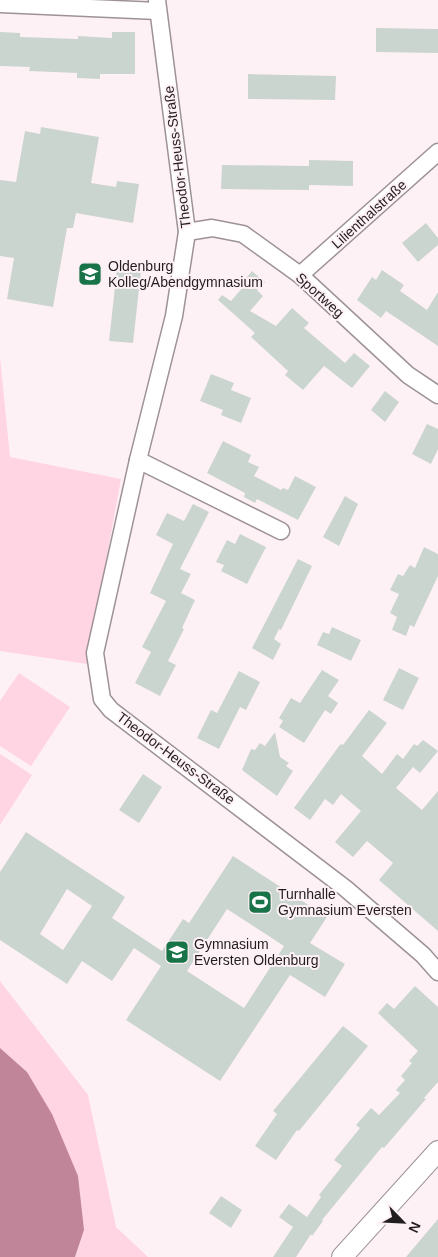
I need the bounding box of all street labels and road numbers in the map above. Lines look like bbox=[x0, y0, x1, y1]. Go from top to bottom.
street label: Theodor-Heuss-Straße bbox=[160, 85, 194, 229]
street label: Lilienthalstraße bbox=[328, 176, 410, 252]
street label: Sportweg bbox=[293, 269, 347, 321]
street label: Theodor-Heuss-Straße bbox=[114, 709, 238, 808]

